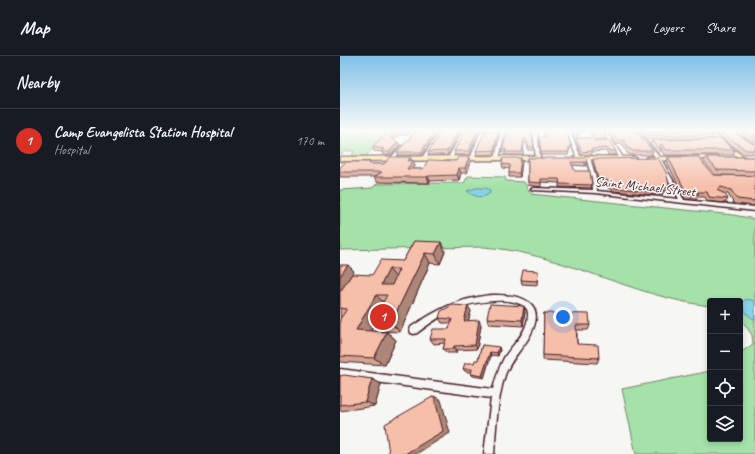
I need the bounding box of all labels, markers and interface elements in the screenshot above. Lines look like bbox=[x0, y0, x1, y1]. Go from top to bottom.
text: Map bbox=[20, 16, 50, 40]
text: Map bbox=[609, 19, 631, 36]
text: Layers bbox=[653, 19, 684, 36]
text: Share bbox=[706, 19, 735, 36]
text: Nearby bbox=[16, 72, 59, 93]
text: Camp Evangelista Station Hospital bbox=[54, 123, 232, 142]
text: 1 bbox=[26, 133, 32, 149]
text: 170 m bbox=[296, 133, 324, 149]
text: Hospital bbox=[54, 142, 90, 158]
street label: Saint Michael Street bbox=[594, 173, 697, 200]
map controls bbox=[707, 298, 743, 442]
button: + bbox=[707, 298, 743, 334]
pin: 1 bbox=[370, 302, 396, 332]
your location bbox=[553, 307, 573, 327]
button: − bbox=[707, 334, 743, 370]
button: locate bbox=[707, 370, 743, 406]
button: layers bbox=[707, 406, 743, 442]

